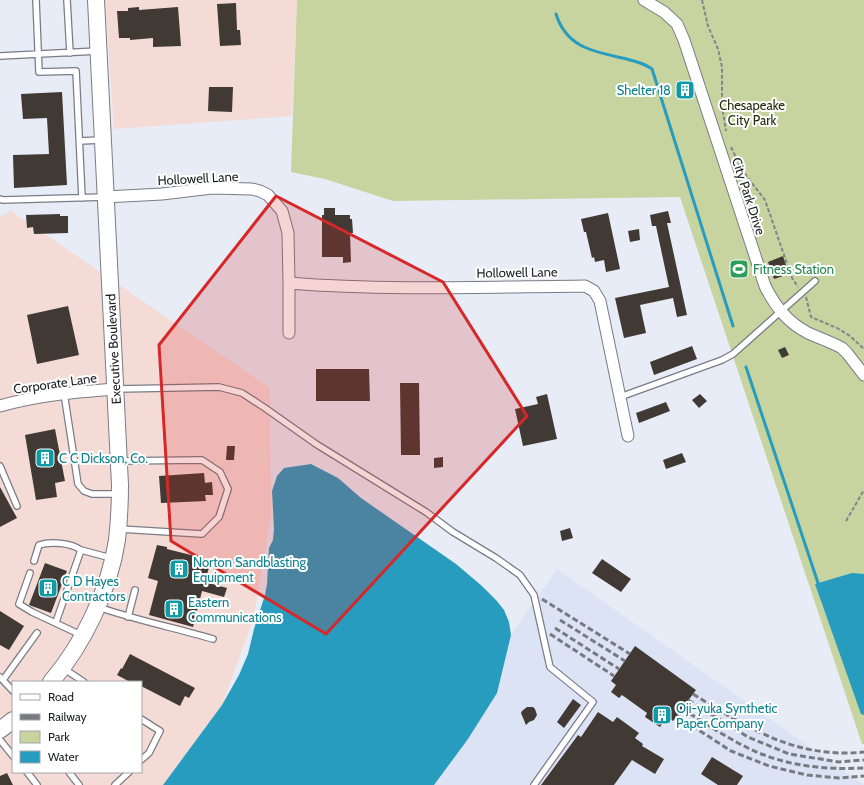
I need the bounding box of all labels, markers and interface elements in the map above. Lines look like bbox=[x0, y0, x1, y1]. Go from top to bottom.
building icon: Shelter 18 bbox=[674, 79, 696, 101]
place label: Shelter 18 bbox=[617, 82, 671, 98]
park label: Chesapeake City Park bbox=[719, 97, 785, 128]
street label: City Park Drive bbox=[729, 155, 769, 237]
street label: Hollowell Lane bbox=[157, 168, 239, 188]
sports icon: Fitness Station bbox=[728, 258, 750, 280]
place label: Fitness Station bbox=[753, 261, 834, 277]
street label: Hollowell Lane bbox=[476, 263, 558, 281]
street label: Executive Boulevard bbox=[102, 293, 124, 405]
street label: Corporate Lane bbox=[12, 369, 98, 397]
building icon: C C Dickson, Co. bbox=[34, 447, 56, 469]
place label: C C Dickson, Co. bbox=[59, 450, 148, 466]
place label: Norton Sandblasting Equipment bbox=[193, 554, 307, 585]
building icon: Norton Sandblasting Equipment bbox=[168, 558, 190, 580]
place label: C D Hayes Contractors bbox=[62, 573, 126, 604]
building icon: C D Hayes Contractors bbox=[37, 577, 59, 599]
place label: Eastern Communications bbox=[188, 594, 282, 625]
building icon: Eastern Communications bbox=[163, 598, 185, 620]
legend bbox=[12, 681, 142, 773]
text: Road bbox=[48, 689, 74, 704]
place label: Oji-yuka Synthetic Paper Company bbox=[676, 700, 778, 731]
building icon: Oji-yuka Synthetic Paper Company bbox=[651, 704, 673, 726]
text: Railway bbox=[48, 709, 86, 724]
text: Park bbox=[48, 729, 70, 744]
text: Water bbox=[48, 749, 79, 764]

